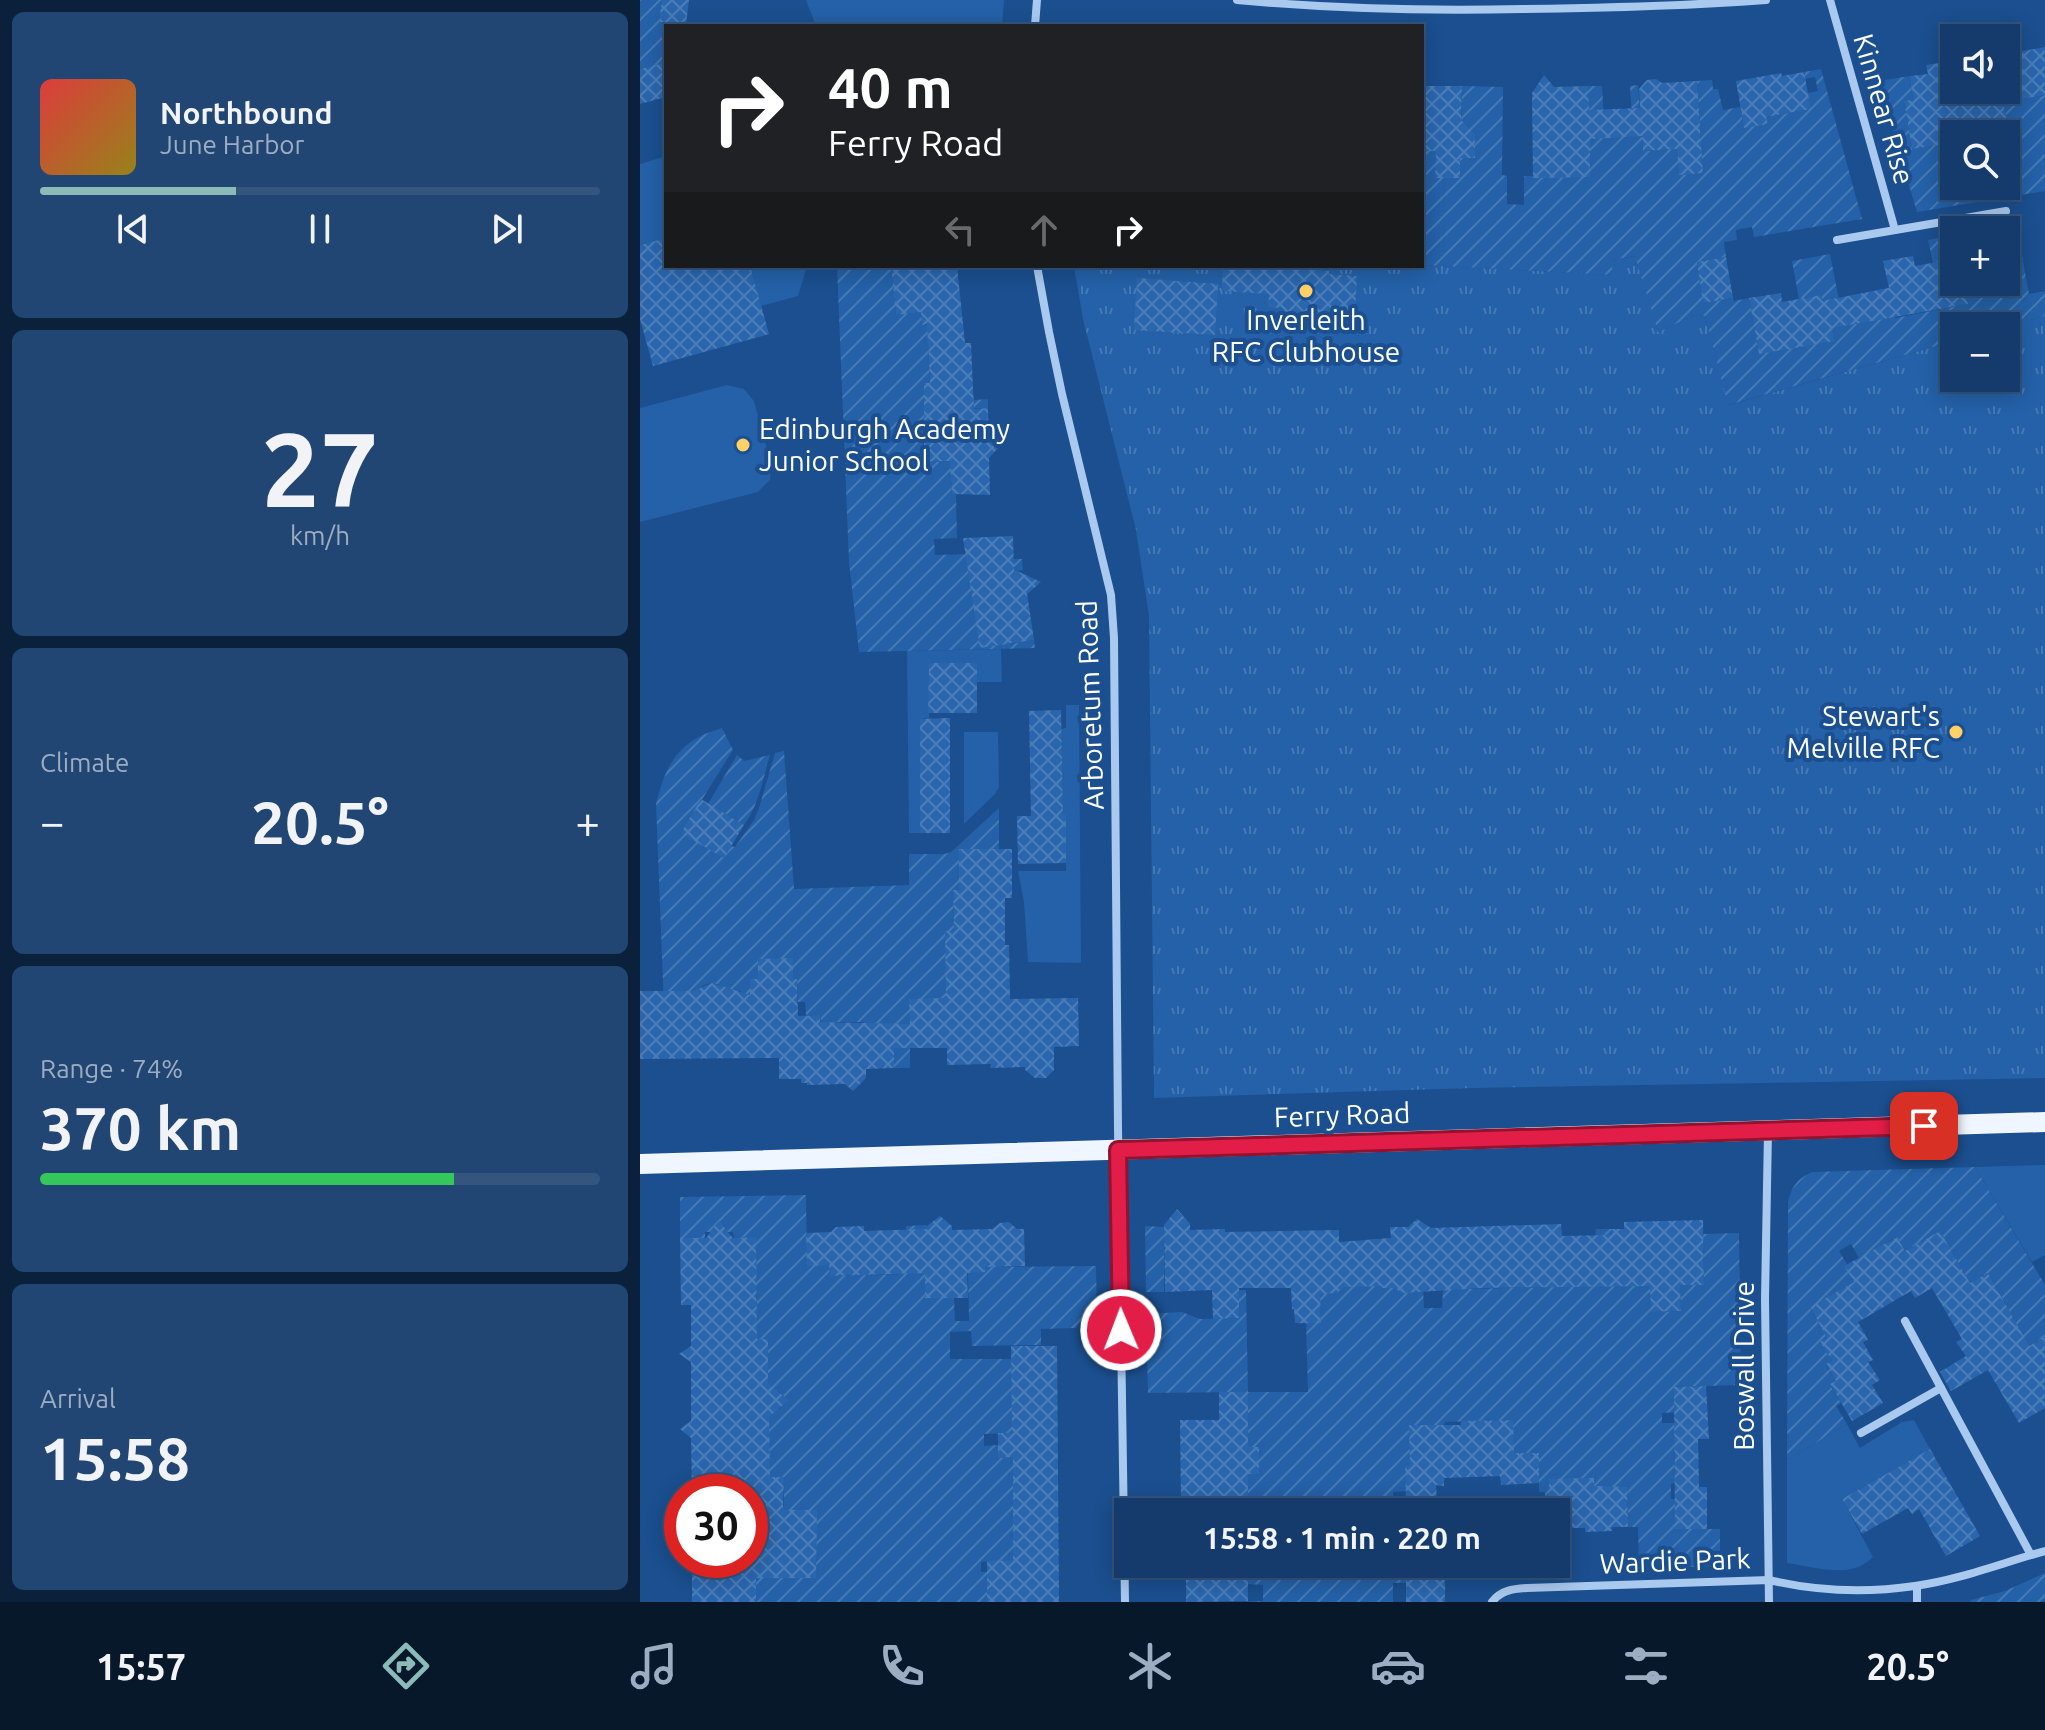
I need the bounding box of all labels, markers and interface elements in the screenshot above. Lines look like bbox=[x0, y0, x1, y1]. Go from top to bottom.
map controls bbox=[1940, 24, 2020, 392]
button: sound bbox=[1940, 24, 2020, 104]
street label: Kinnear Rise bbox=[1848, 30, 1921, 188]
icon: right bbox=[696, 56, 800, 160]
text: 40 m bbox=[828, 56, 953, 119]
text: Northbound bbox=[160, 96, 332, 130]
button: search bbox=[1940, 120, 2020, 200]
text: Ferry Road bbox=[828, 122, 1003, 163]
text: June Harbor bbox=[160, 130, 304, 159]
icon: previous bbox=[111, 207, 155, 251]
icon: pause bbox=[298, 207, 342, 251]
icon: next bbox=[485, 207, 529, 251]
icon: left bbox=[938, 208, 982, 252]
icon: ahead bbox=[1022, 208, 1066, 252]
icon: right bbox=[1106, 208, 1150, 252]
button: + bbox=[1940, 216, 2020, 296]
marker: Inverleith RFC Clubhouse bbox=[1297, 282, 1315, 300]
place label: Inverleith RFC Clubhouse bbox=[1212, 304, 1400, 367]
button: − bbox=[1940, 312, 2020, 392]
text: 27 bbox=[261, 410, 379, 527]
place label: Edinburgh Academy Junior School bbox=[759, 413, 1010, 476]
marker: Edinburgh Academy Junior School bbox=[734, 436, 752, 454]
text: km/h bbox=[290, 521, 350, 550]
street label: Arboretum Road bbox=[1070, 600, 1109, 810]
place label: Stewart's Melville RFC bbox=[1787, 700, 1940, 763]
marker: Stewart's Melville RFC bbox=[1947, 723, 1965, 741]
text: Climate bbox=[40, 748, 129, 777]
text: 20.5° bbox=[251, 788, 389, 855]
text: − bbox=[40, 797, 65, 846]
text: + bbox=[575, 797, 600, 846]
text: Range · 74% bbox=[40, 1054, 183, 1083]
pin bbox=[1890, 1092, 1958, 1160]
text: 370 km bbox=[40, 1094, 241, 1161]
street label: Ferry Road bbox=[1273, 1097, 1411, 1132]
icon: arrive bbox=[1902, 1104, 1946, 1148]
street label: Boswall Drive bbox=[1728, 1281, 1759, 1451]
position arrow bbox=[1079, 1288, 1163, 1372]
text: Arrival bbox=[40, 1384, 116, 1413]
text: 15:58 bbox=[40, 1424, 190, 1491]
speed limit sign: 30 bbox=[664, 1474, 768, 1578]
text: 15:58 · 1 min · 220 m bbox=[1203, 1521, 1481, 1555]
street label: Wardie Park bbox=[1599, 1542, 1751, 1579]
icon: directions bbox=[378, 1638, 434, 1694]
icon: music bbox=[626, 1638, 682, 1694]
icon: phone bbox=[874, 1638, 930, 1694]
icon: climate bbox=[1122, 1638, 1178, 1694]
icon: car bbox=[1370, 1638, 1426, 1694]
icon: filters bbox=[1618, 1638, 1674, 1694]
text: 15:57 bbox=[96, 1646, 186, 1687]
text: 20.5° bbox=[1866, 1646, 1949, 1687]

